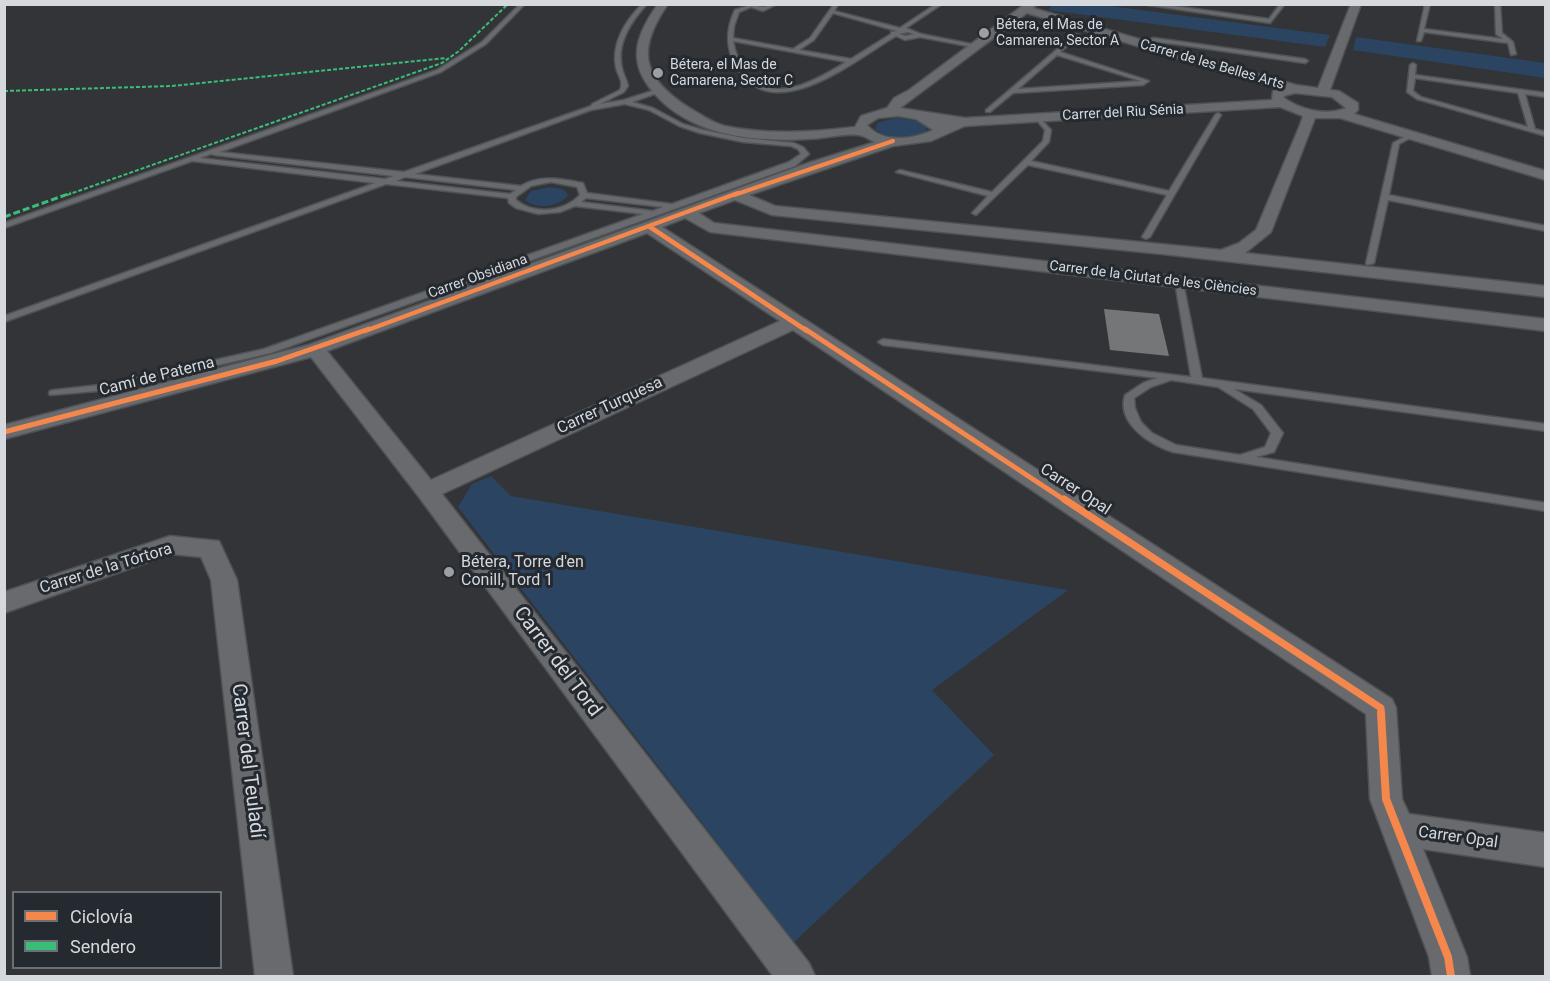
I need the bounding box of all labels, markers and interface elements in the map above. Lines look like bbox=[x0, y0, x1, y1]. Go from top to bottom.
place label: Bétera, el Mas de Camarena, Sector A bbox=[996, 17, 1119, 50]
marker: Bétera, el Mas de Camarena, Sector A bbox=[977, 26, 991, 40]
street label: Carrer de les Belles Arts bbox=[1138, 36, 1286, 94]
place label: Bétera, el Mas de Camarena, Sector C bbox=[670, 57, 793, 90]
marker: Bétera, el Mas de Camarena, Sector C bbox=[651, 66, 665, 80]
street label: Carrer del Riu Sénia bbox=[1062, 101, 1184, 125]
street label: Carrer Obsidiana bbox=[426, 251, 530, 303]
street label: Carrer de la Ciutat de les Ciències bbox=[1048, 258, 1258, 300]
street label: Camí de Paterna bbox=[97, 353, 217, 401]
street label: Carrer Turquesa bbox=[554, 373, 666, 439]
street label: Carrer Opal bbox=[1036, 460, 1114, 520]
street label: Carrer de la Tórtora bbox=[37, 540, 175, 598]
place label: Bétera, Torre d'en Conill, Tord 1 bbox=[461, 553, 584, 591]
marker: Bétera, Torre d'en Conill, Tord 1 bbox=[442, 565, 456, 579]
street label: Carrer del Tord bbox=[508, 602, 606, 722]
street label: Carrer del Teuladí bbox=[226, 682, 268, 840]
street label: Carrer Opal bbox=[1417, 823, 1499, 853]
legend bbox=[12, 891, 222, 969]
text: Ciclovía bbox=[70, 906, 133, 927]
text: Sendero bbox=[70, 936, 136, 957]

